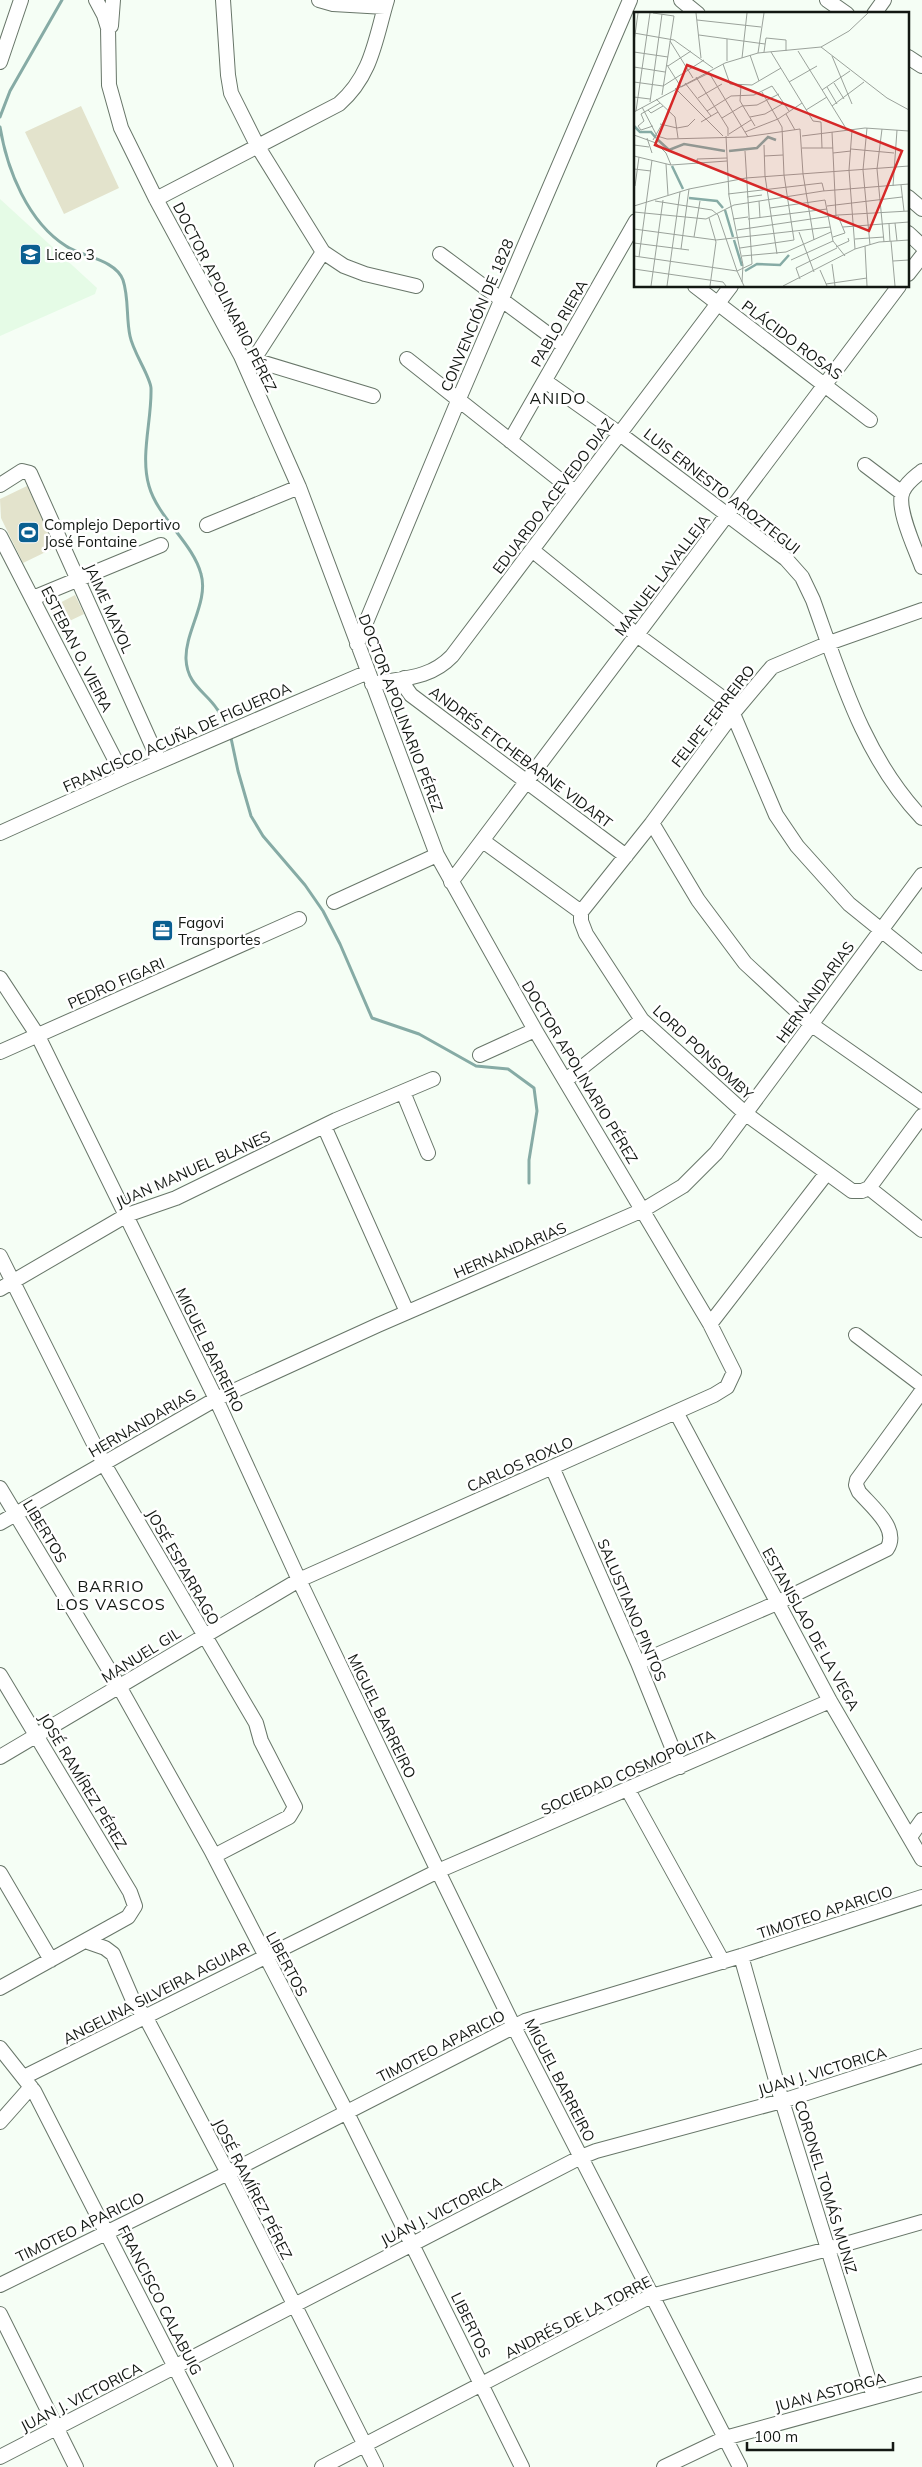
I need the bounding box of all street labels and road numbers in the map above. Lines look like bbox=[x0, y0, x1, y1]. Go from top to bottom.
street label: DOCTOR APOLINARIO PÉREZ bbox=[169, 199, 281, 395]
street label: CONVENCIÓN DE 1828 bbox=[436, 236, 518, 394]
street label: PABLO RIERA bbox=[526, 276, 592, 370]
street label: PLÁCIDO ROSAS bbox=[738, 296, 846, 384]
street label: EDUARDO ACEVEDO DIAZ bbox=[488, 414, 618, 577]
street label: LUIS ERNESTO AROZTEGUI bbox=[640, 424, 804, 558]
street label: MANUEL LAVALLEJA bbox=[610, 511, 714, 639]
street label: JAIME MAYOL bbox=[81, 560, 137, 656]
street label: ESTEBAN O. VIEIRA bbox=[37, 583, 117, 715]
street label: DOCTOR APOLINARIO PÉREZ bbox=[354, 611, 448, 815]
street label: FELIPE FERREIRO bbox=[667, 661, 759, 771]
street label: FRANCISCO ACUÑA DE FIGUEROA bbox=[60, 678, 294, 796]
street label: ANDRÉS ETCHEBARNE VIDART bbox=[426, 682, 616, 832]
street label: HERNANDARIAS bbox=[772, 938, 858, 1046]
street label: PEDRO FIGARI bbox=[65, 953, 167, 1013]
street label: DOCTOR APOLINARIO PÉREZ bbox=[518, 977, 642, 1167]
street label: LORD PONSOMBY bbox=[649, 1001, 758, 1104]
street label: JUAN MANUEL BLANES bbox=[113, 1126, 273, 1212]
street label: HERNANDARIAS bbox=[451, 1218, 569, 1282]
street label: MIGUEL BARREIRO bbox=[172, 1285, 248, 1415]
street label: HERNANDARIAS bbox=[85, 1385, 199, 1461]
street label: CARLOS ROXLO bbox=[464, 1432, 576, 1496]
street label: LIBERTOS bbox=[19, 1496, 71, 1566]
street label: JOSÉ ESPARRAGO bbox=[142, 1506, 224, 1628]
street label: SALUSTIANO PINTOS bbox=[593, 1536, 671, 1684]
street label: ESTANISLAO DE LA VEGA bbox=[758, 1544, 864, 1714]
street label: MANUEL GIL bbox=[98, 1623, 184, 1687]
street label: MIGUEL BARREIRO bbox=[344, 1651, 420, 1781]
street label: JOSÉ RAMÍREZ PÉREZ bbox=[35, 1710, 131, 1853]
street label: SOCIEDAD COSMOPOLITA bbox=[538, 1725, 718, 1819]
street label: TIMOTEO APARICIO bbox=[755, 1881, 895, 1943]
street label: LIBERTOS bbox=[262, 1928, 312, 2000]
street label: ANGELINA SILVEIRA AGUIAR bbox=[60, 1938, 252, 2048]
street label: TIMOTEO APARICIO bbox=[374, 2006, 508, 2086]
street label: MIGUEL BARREIRO bbox=[521, 2015, 599, 2145]
street label: JUAN J. VICTORICA bbox=[755, 2042, 889, 2100]
street label: CORONEL TOMÁS MUNIZ bbox=[791, 2098, 861, 2276]
street label: JOSÉ RAMÍREZ PÉREZ bbox=[209, 2115, 297, 2263]
street label: JUAN J. VICTORICA bbox=[377, 2172, 505, 2250]
street label: TIMOTEO APARICIO bbox=[13, 2188, 147, 2266]
street label: FRANCISCO CALABUIG bbox=[114, 2222, 206, 2378]
street label: ANDRÉS DE LA TORRE bbox=[501, 2272, 655, 2362]
street label: LIBERTOS bbox=[447, 2289, 495, 2361]
street label: JUAN J. VICTORICA bbox=[17, 2358, 145, 2436]
street label: JUAN ASTORGA bbox=[772, 2368, 888, 2416]

